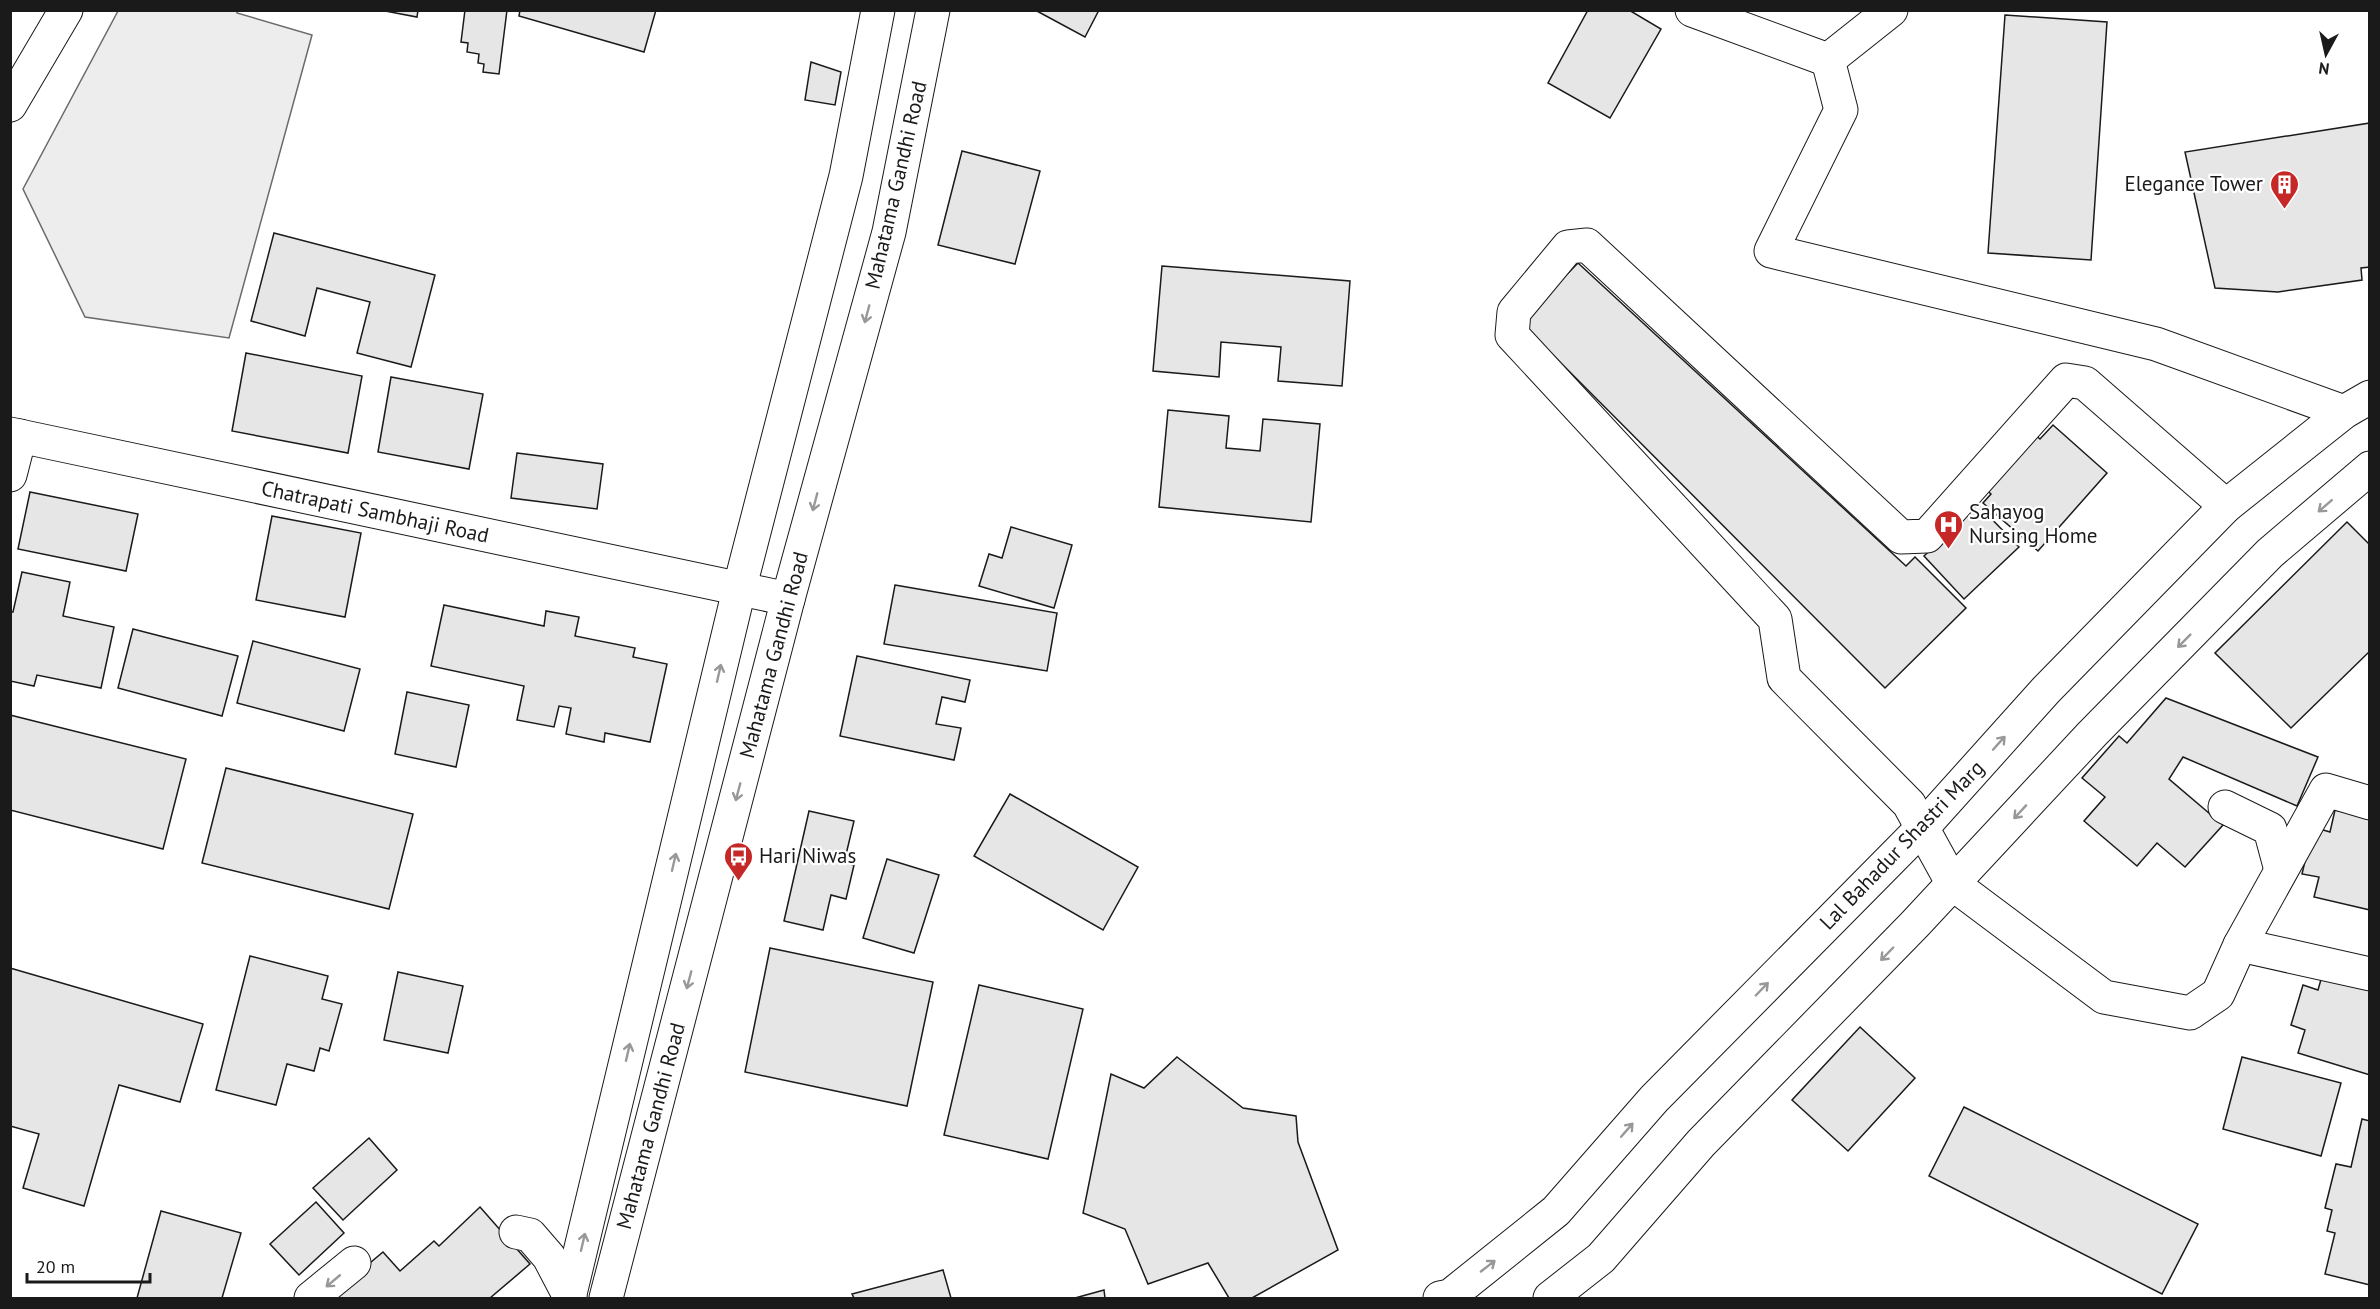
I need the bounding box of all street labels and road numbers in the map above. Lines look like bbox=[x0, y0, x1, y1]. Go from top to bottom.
street label: Mahatama Gandhi Road bbox=[858, 78, 933, 292]
street label: Chatrapati Sambhaji Road bbox=[259, 474, 491, 549]
street label: Mahatama Gandhi Road bbox=[733, 549, 814, 761]
street label: Lal Bahadur Shastri Marg bbox=[1814, 754, 1990, 935]
street label: Mahatama Gandhi Road bbox=[610, 1020, 691, 1232]

